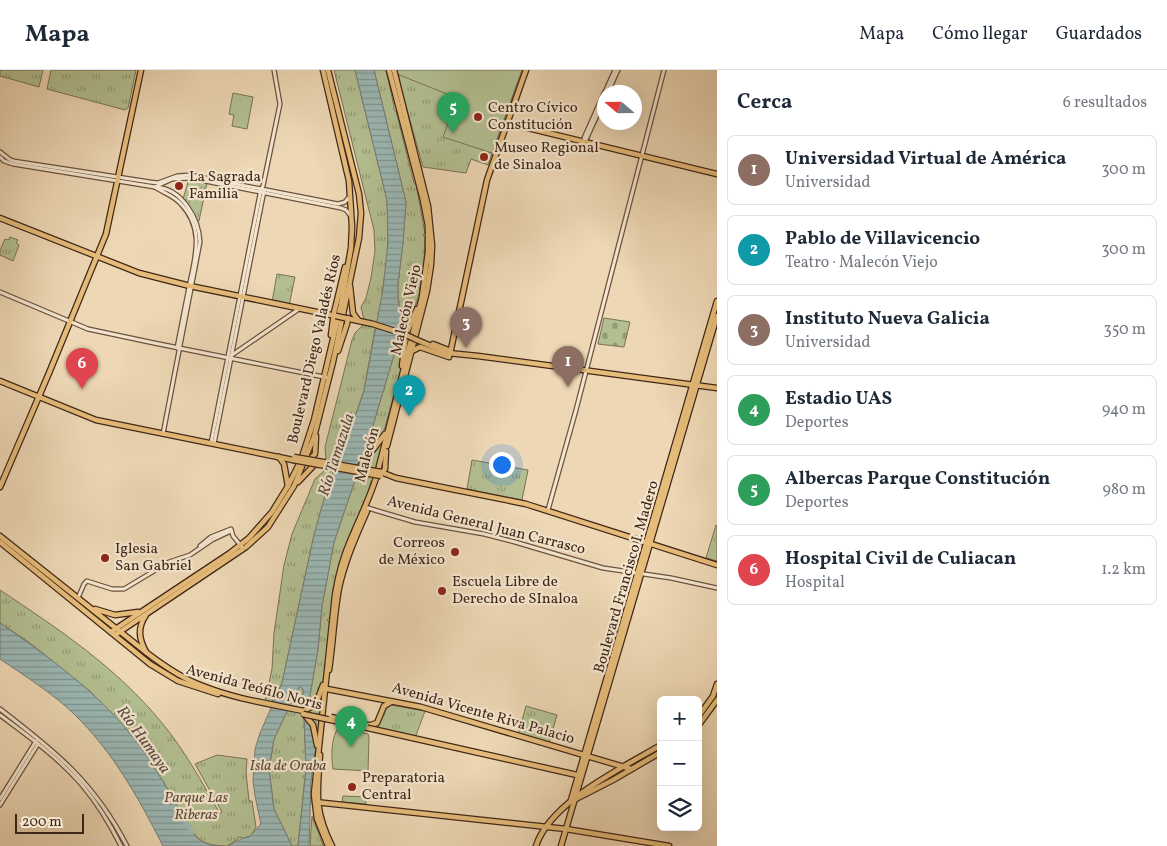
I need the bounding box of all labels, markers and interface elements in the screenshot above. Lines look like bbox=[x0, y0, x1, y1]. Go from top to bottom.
text: Mapa bbox=[25, 18, 90, 52]
text: Mapa bbox=[859, 22, 904, 47]
text: Cómo llegar bbox=[932, 22, 1028, 47]
text: Guardados bbox=[1056, 22, 1142, 47]
north arrow bbox=[597, 85, 642, 130]
text: Cerca bbox=[737, 88, 792, 117]
pin: 5 bbox=[437, 92, 469, 133]
text: 6 resultados bbox=[1063, 92, 1147, 114]
place label: Centro Cívico Constitución bbox=[488, 98, 578, 136]
marker: Centro Cívico Constitución bbox=[472, 111, 484, 123]
place label: Museo Regional de Sinaloa bbox=[494, 138, 599, 176]
text: Universidad Virtual de América bbox=[785, 146, 1066, 172]
marker: Museo Regional de Sinaloa bbox=[478, 151, 490, 163]
text: 1 bbox=[751, 159, 757, 181]
text: 300 m bbox=[1101, 159, 1146, 181]
place label: La Sagrada Familia bbox=[189, 167, 261, 205]
text: Universidad bbox=[785, 172, 870, 194]
marker: La Sagrada Familia bbox=[173, 180, 185, 192]
text: Pablo de Villavicencio bbox=[785, 226, 980, 252]
text: 2 bbox=[750, 239, 758, 261]
text: 300 m bbox=[1101, 239, 1146, 261]
street label: Boulevard Diego Valadés Ríos bbox=[283, 252, 347, 446]
text: Teatro · Malecón Viejo bbox=[785, 252, 938, 274]
street label: Malecón Viejo bbox=[386, 263, 428, 357]
text: Instituto Nueva Galicia bbox=[785, 306, 990, 332]
pin: 3 bbox=[450, 307, 482, 348]
text: 3 bbox=[750, 319, 758, 341]
text: 350 m bbox=[1103, 319, 1146, 341]
text: Universidad bbox=[785, 332, 870, 354]
pin: 1 bbox=[552, 346, 584, 387]
pin: 6 bbox=[66, 348, 98, 389]
pin: 2 bbox=[393, 375, 425, 416]
text: Estadio UAS bbox=[785, 386, 892, 412]
text: 4 bbox=[749, 399, 759, 421]
text: 940 m bbox=[1102, 399, 1146, 421]
water label: Río Tamazula bbox=[313, 410, 361, 499]
text: Deportes bbox=[785, 412, 849, 434]
street label: Malecón bbox=[351, 425, 385, 485]
your location bbox=[489, 452, 515, 478]
text: Albercas Parque Constitución bbox=[785, 466, 1050, 492]
street label: Boulevard Francisco I. Madero bbox=[589, 478, 665, 676]
text: 5 bbox=[750, 479, 758, 501]
text: 980 m bbox=[1103, 479, 1146, 501]
street label: Avenida General Juan Carrasco bbox=[385, 491, 587, 561]
text: Deportes bbox=[785, 492, 849, 514]
place label: Correos de México bbox=[379, 533, 445, 571]
place label: Iglesia San Gabriel bbox=[115, 539, 192, 577]
marker: Correos de México bbox=[449, 546, 461, 558]
text: Hospital Civil de Culiacan bbox=[785, 546, 1016, 572]
marker: Iglesia San Gabriel bbox=[99, 552, 111, 564]
text: 6 bbox=[750, 559, 758, 581]
text: 1.2 km bbox=[1101, 559, 1146, 581]
place label: Escuela Libre de Derecho de SInaloa bbox=[452, 572, 578, 610]
text: Hospital bbox=[785, 572, 845, 594]
marker: Escuela Libre de Derecho de SInaloa bbox=[436, 585, 448, 597]
street label: Avenida Teófilo Noris bbox=[183, 660, 325, 716]
street label: Avenida Vicente Riva Palacio bbox=[389, 678, 577, 750]
map controls bbox=[657, 696, 702, 831]
button: + bbox=[657, 696, 702, 741]
water label: Río Humaya bbox=[111, 702, 175, 779]
pin: 4 bbox=[335, 706, 367, 747]
button: − bbox=[657, 741, 702, 786]
park label: Isla de Oraba bbox=[250, 756, 326, 777]
place label: Preparatoria Central bbox=[362, 768, 445, 806]
marker: Preparatoria Central bbox=[346, 781, 358, 793]
button: layers bbox=[657, 786, 702, 831]
park label: Parque Las Riberas bbox=[164, 788, 229, 826]
scale bar bbox=[15, 811, 84, 834]
text: 200 m bbox=[22, 813, 62, 832]

